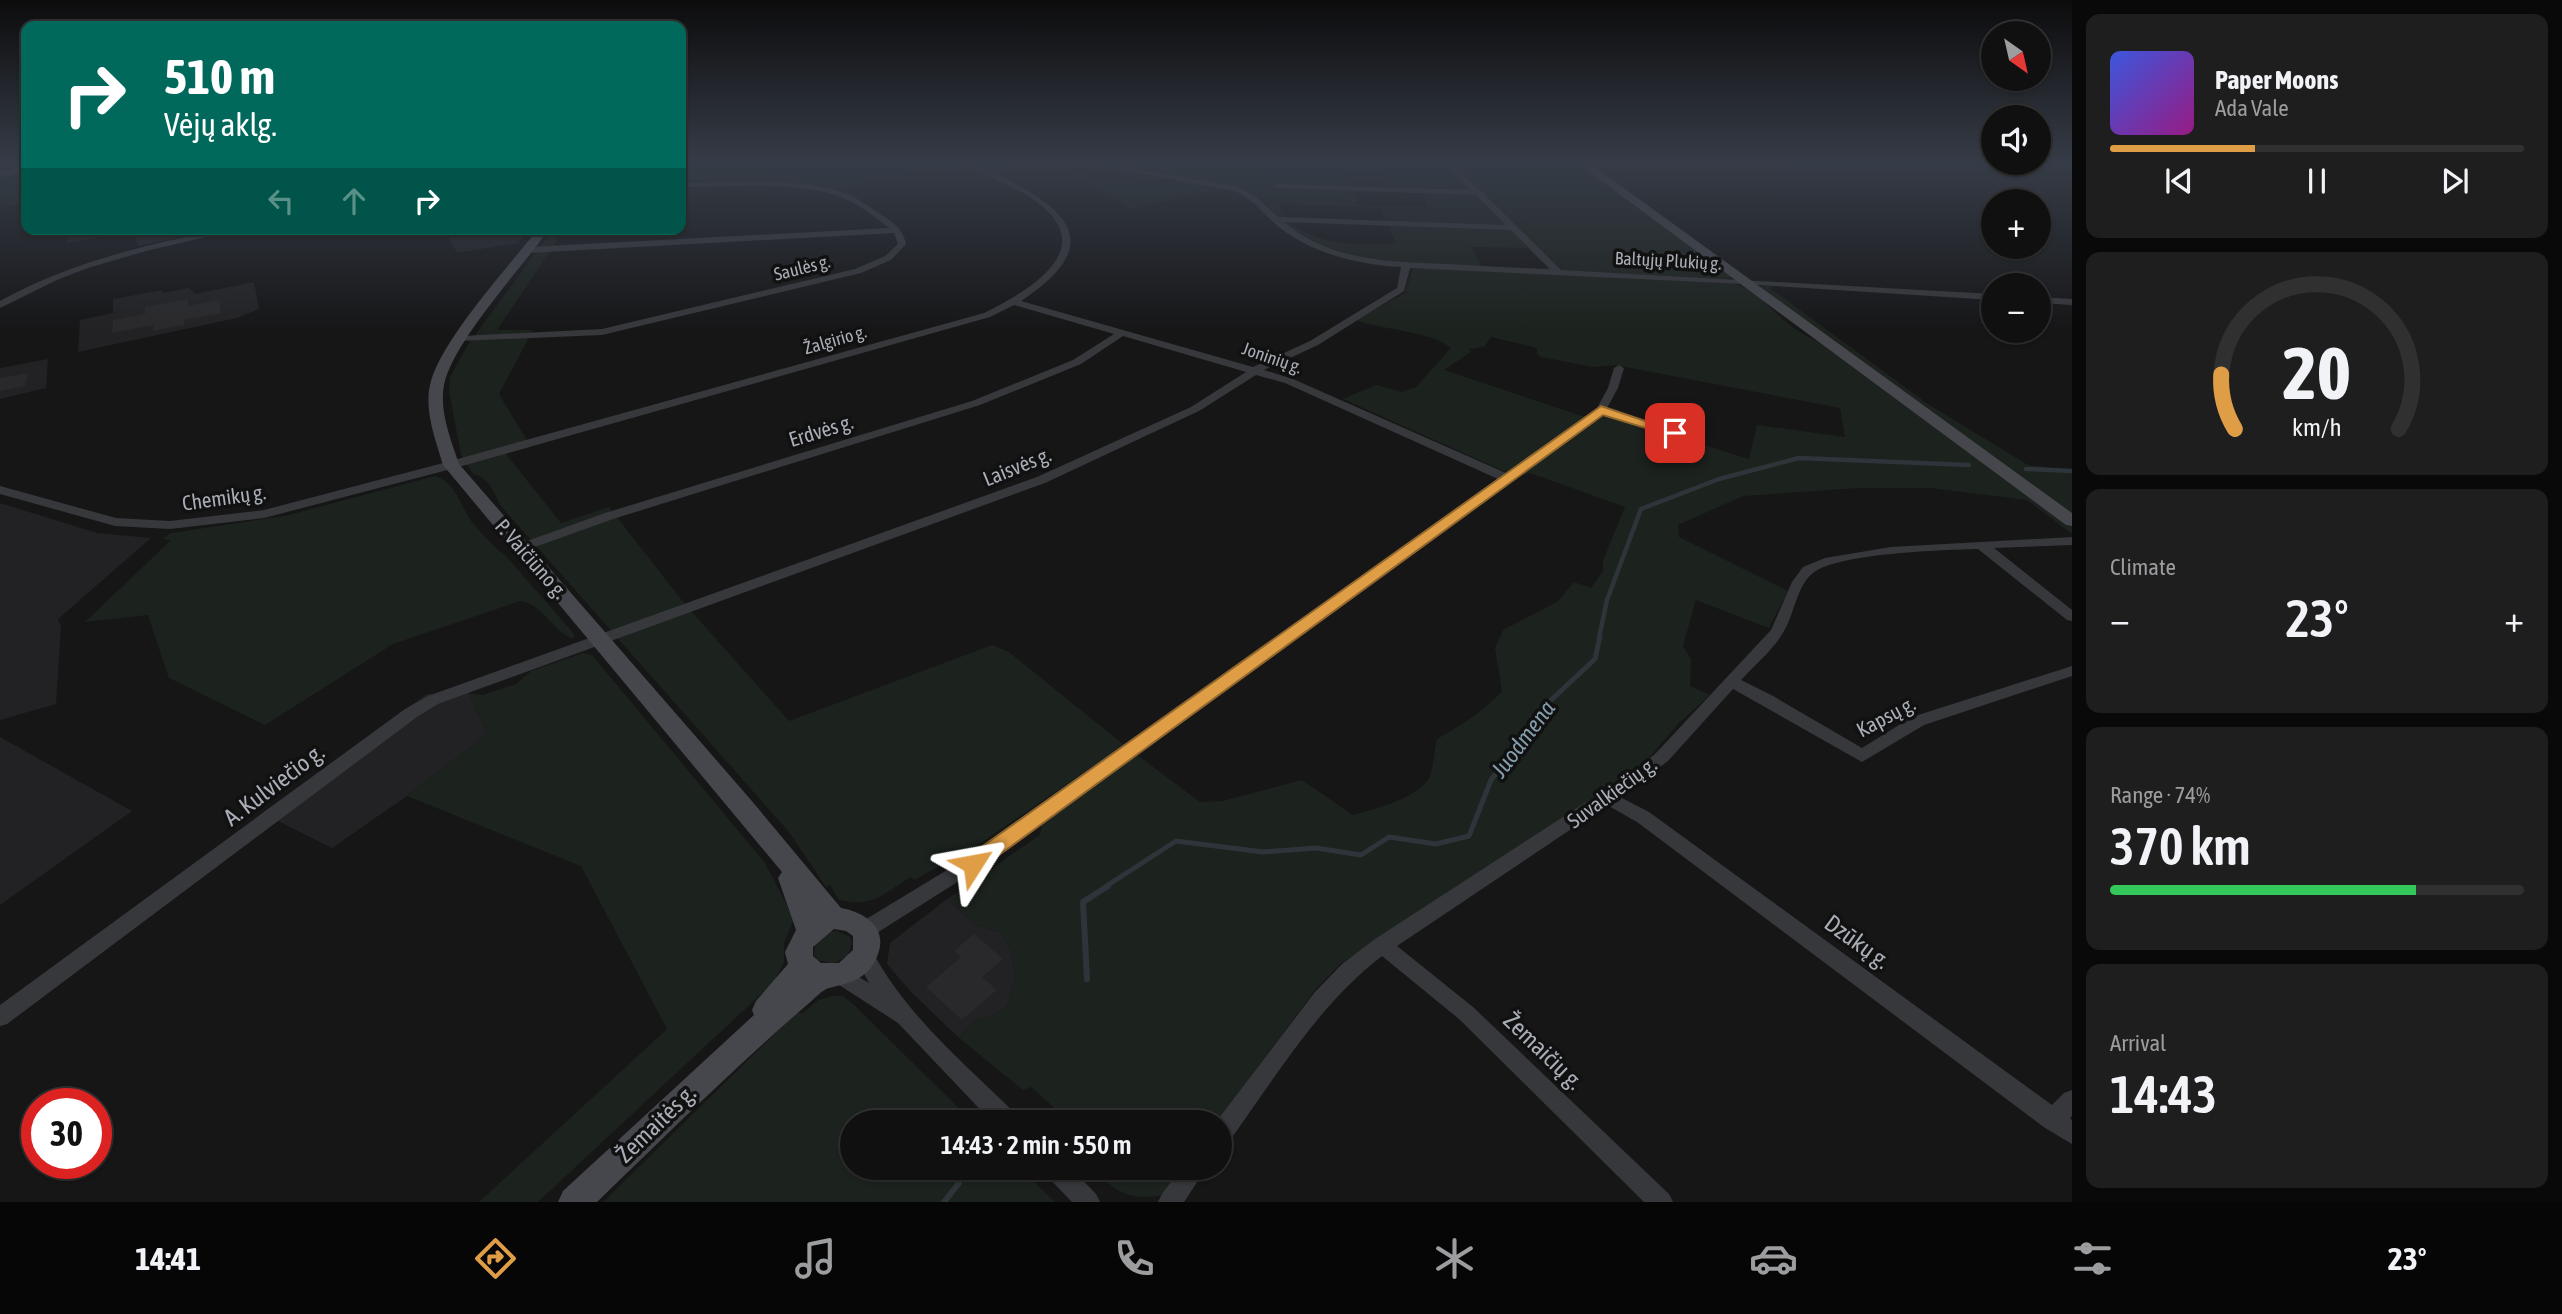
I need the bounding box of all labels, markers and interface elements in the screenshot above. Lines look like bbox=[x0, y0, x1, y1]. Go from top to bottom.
north arrow bbox=[1981, 21, 2051, 91]
map controls bbox=[1981, 21, 2051, 343]
text: 510 m bbox=[164, 48, 275, 104]
icon: right bbox=[49, 49, 140, 140]
text: Paper Moons bbox=[2215, 65, 2338, 95]
text: Ada Vale bbox=[2215, 95, 2289, 121]
button: sound bbox=[1981, 105, 2051, 175]
text: Vėjų aklg. bbox=[164, 106, 277, 143]
icon: previous bbox=[2160, 162, 2198, 200]
icon: pause bbox=[2298, 162, 2336, 200]
icon: next bbox=[2436, 162, 2474, 200]
icon: left bbox=[262, 182, 300, 220]
icon: ahead bbox=[335, 182, 373, 220]
icon: right bbox=[408, 182, 446, 220]
button: + bbox=[1981, 189, 2051, 259]
street label: Baltųjų Plukių g. bbox=[1614, 247, 1722, 274]
street label: Saulės g. bbox=[772, 250, 832, 285]
button: − bbox=[1981, 273, 2051, 343]
street label: Žalgirio g. bbox=[801, 321, 869, 358]
text: 20 bbox=[2283, 332, 2351, 415]
street label: Joninių g. bbox=[1239, 337, 1305, 378]
pin bbox=[1645, 403, 1705, 463]
street label: Erdvės g. bbox=[786, 409, 856, 451]
text: km/h bbox=[2292, 413, 2342, 441]
icon: arrive bbox=[1656, 414, 1694, 452]
street label: Laisvės g. bbox=[979, 442, 1054, 491]
street label: Chemikų g. bbox=[181, 479, 267, 515]
street label: P. Vaičiūno g. bbox=[491, 514, 573, 603]
text: Climate bbox=[2110, 554, 2176, 580]
text: 23° bbox=[2285, 588, 2349, 648]
text: − bbox=[2110, 597, 2130, 640]
text: + bbox=[2504, 597, 2524, 640]
street label: Kapsų g. bbox=[1852, 691, 1919, 741]
water label: Juodmena bbox=[1485, 695, 1560, 783]
street label: A. Kulviečio g. bbox=[218, 738, 329, 831]
street label: Suvalkiečių g. bbox=[1562, 752, 1661, 832]
text: Range · 74% bbox=[2110, 782, 2210, 808]
text: 370 km bbox=[2110, 816, 2251, 876]
position arrow bbox=[936, 827, 1010, 901]
street label: Dzūkų g. bbox=[1820, 909, 1895, 974]
street label: Žemaičių g. bbox=[1498, 1006, 1589, 1095]
text: Arrival bbox=[2110, 1030, 2166, 1056]
text: 14:43 bbox=[2110, 1064, 2217, 1124]
street label: Žemaitės g. bbox=[610, 1079, 701, 1168]
speed limit sign: 30 bbox=[21, 1088, 112, 1179]
text: 14:43 · 2 min · 550 m bbox=[941, 1130, 1131, 1160]
icon: directions bbox=[471, 1234, 520, 1283]
icon: music bbox=[791, 1234, 840, 1283]
icon: phone bbox=[1110, 1234, 1159, 1283]
icon: climate bbox=[1430, 1234, 1479, 1283]
icon: car bbox=[1749, 1234, 1798, 1283]
icon: filters bbox=[2068, 1234, 2117, 1283]
text: 14:41 bbox=[135, 1240, 201, 1277]
text: 23° bbox=[2388, 1240, 2427, 1277]

